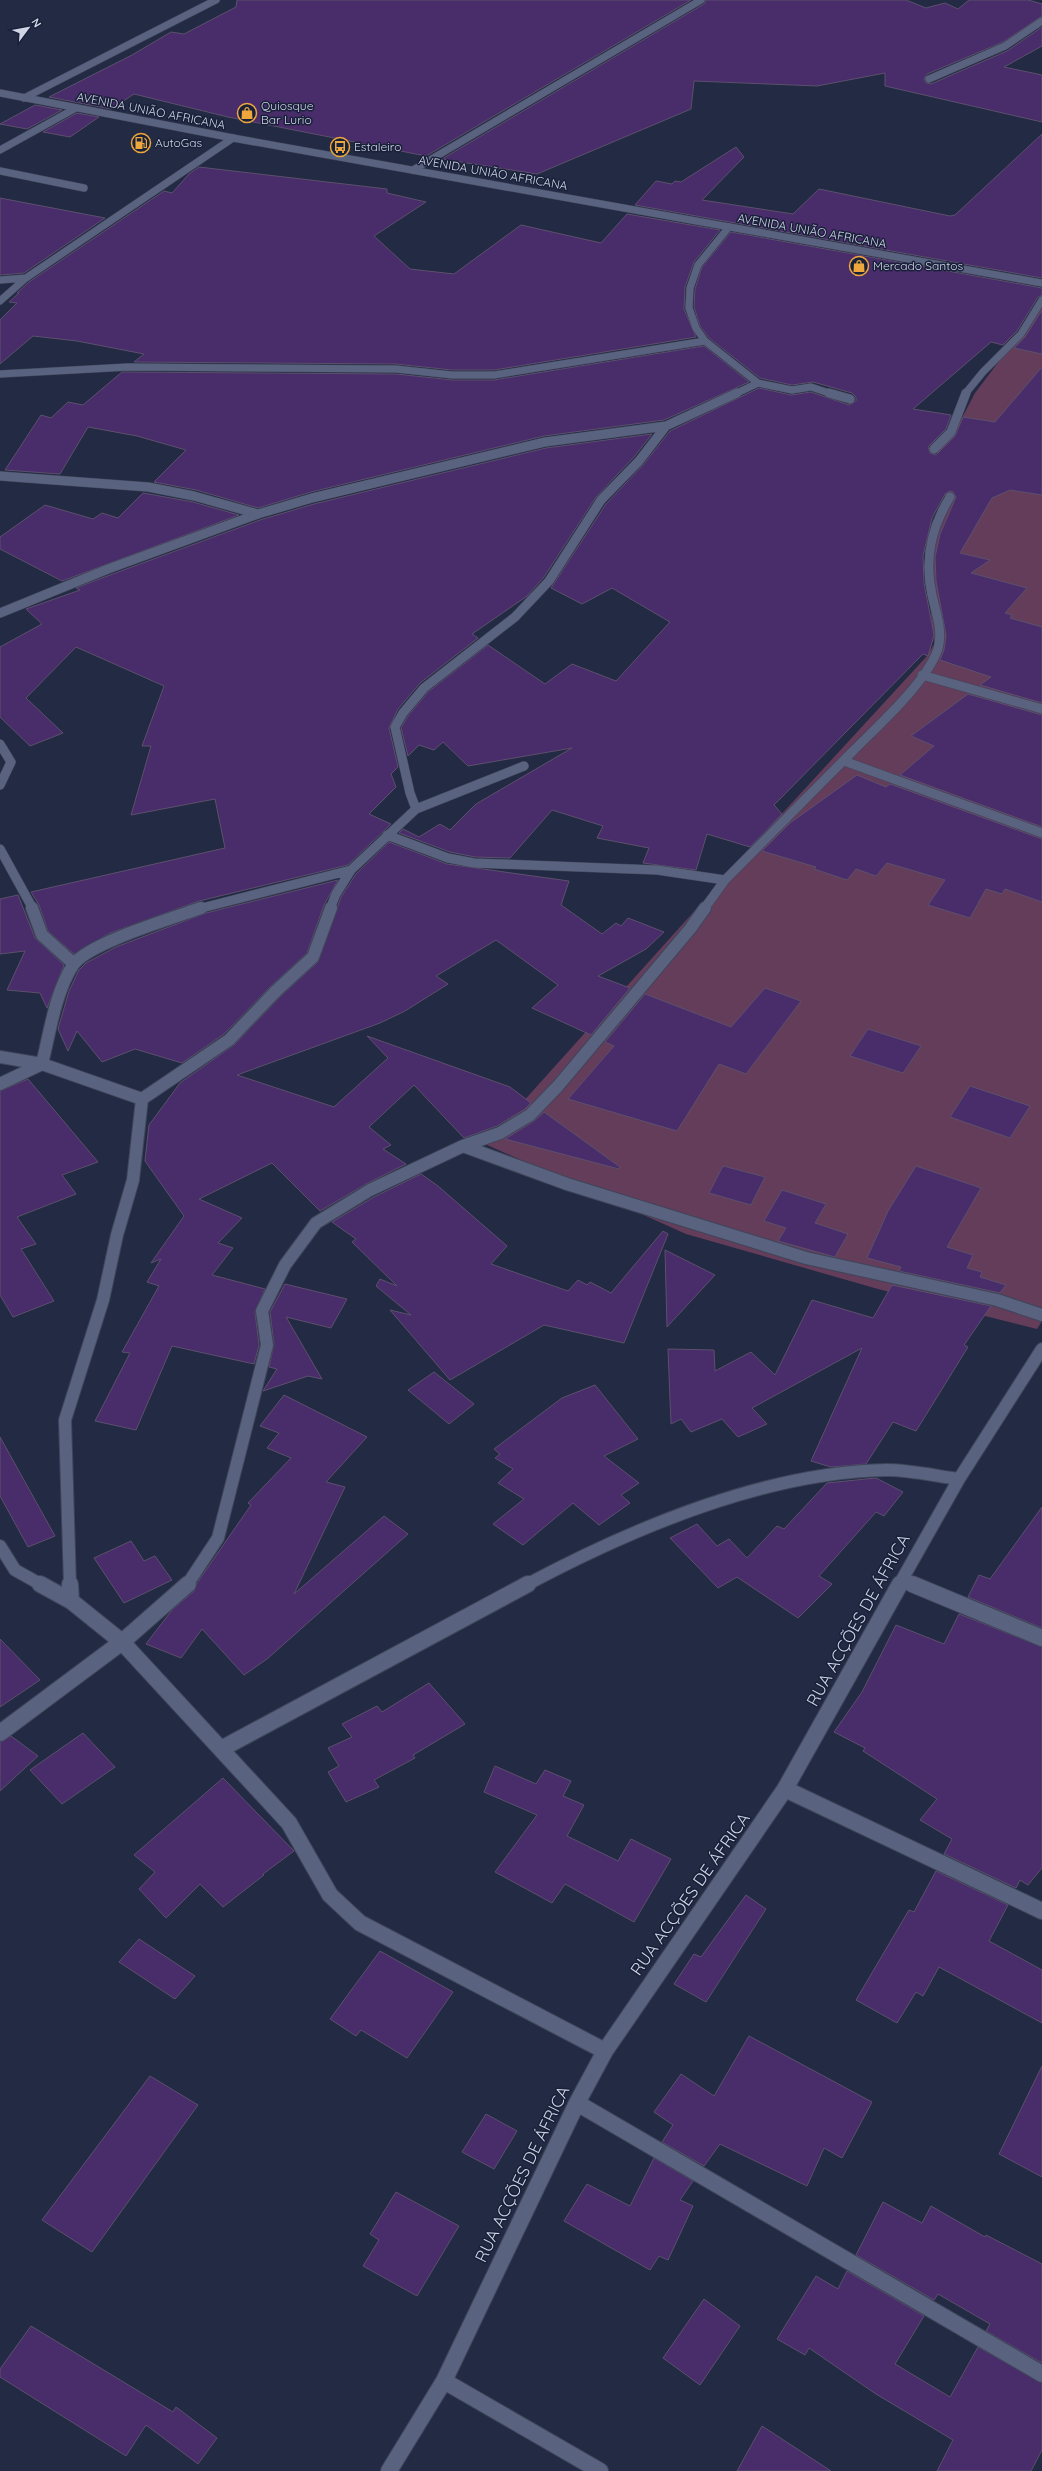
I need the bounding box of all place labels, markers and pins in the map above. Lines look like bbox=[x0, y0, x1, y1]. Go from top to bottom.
place label: Quiosque Bar Lurio bbox=[261, 98, 314, 127]
shop icon: Quiosque Bar Lurio bbox=[236, 102, 258, 124]
fuel station icon: AutoGas bbox=[130, 132, 152, 154]
place label: AutoGas bbox=[155, 135, 203, 150]
bus stop icon: Estaleiro bbox=[329, 136, 351, 158]
place label: Estaleiro bbox=[354, 139, 401, 154]
shop icon: Mercado Santos bbox=[848, 255, 870, 277]
place label: Mercado Santos bbox=[873, 258, 964, 273]

